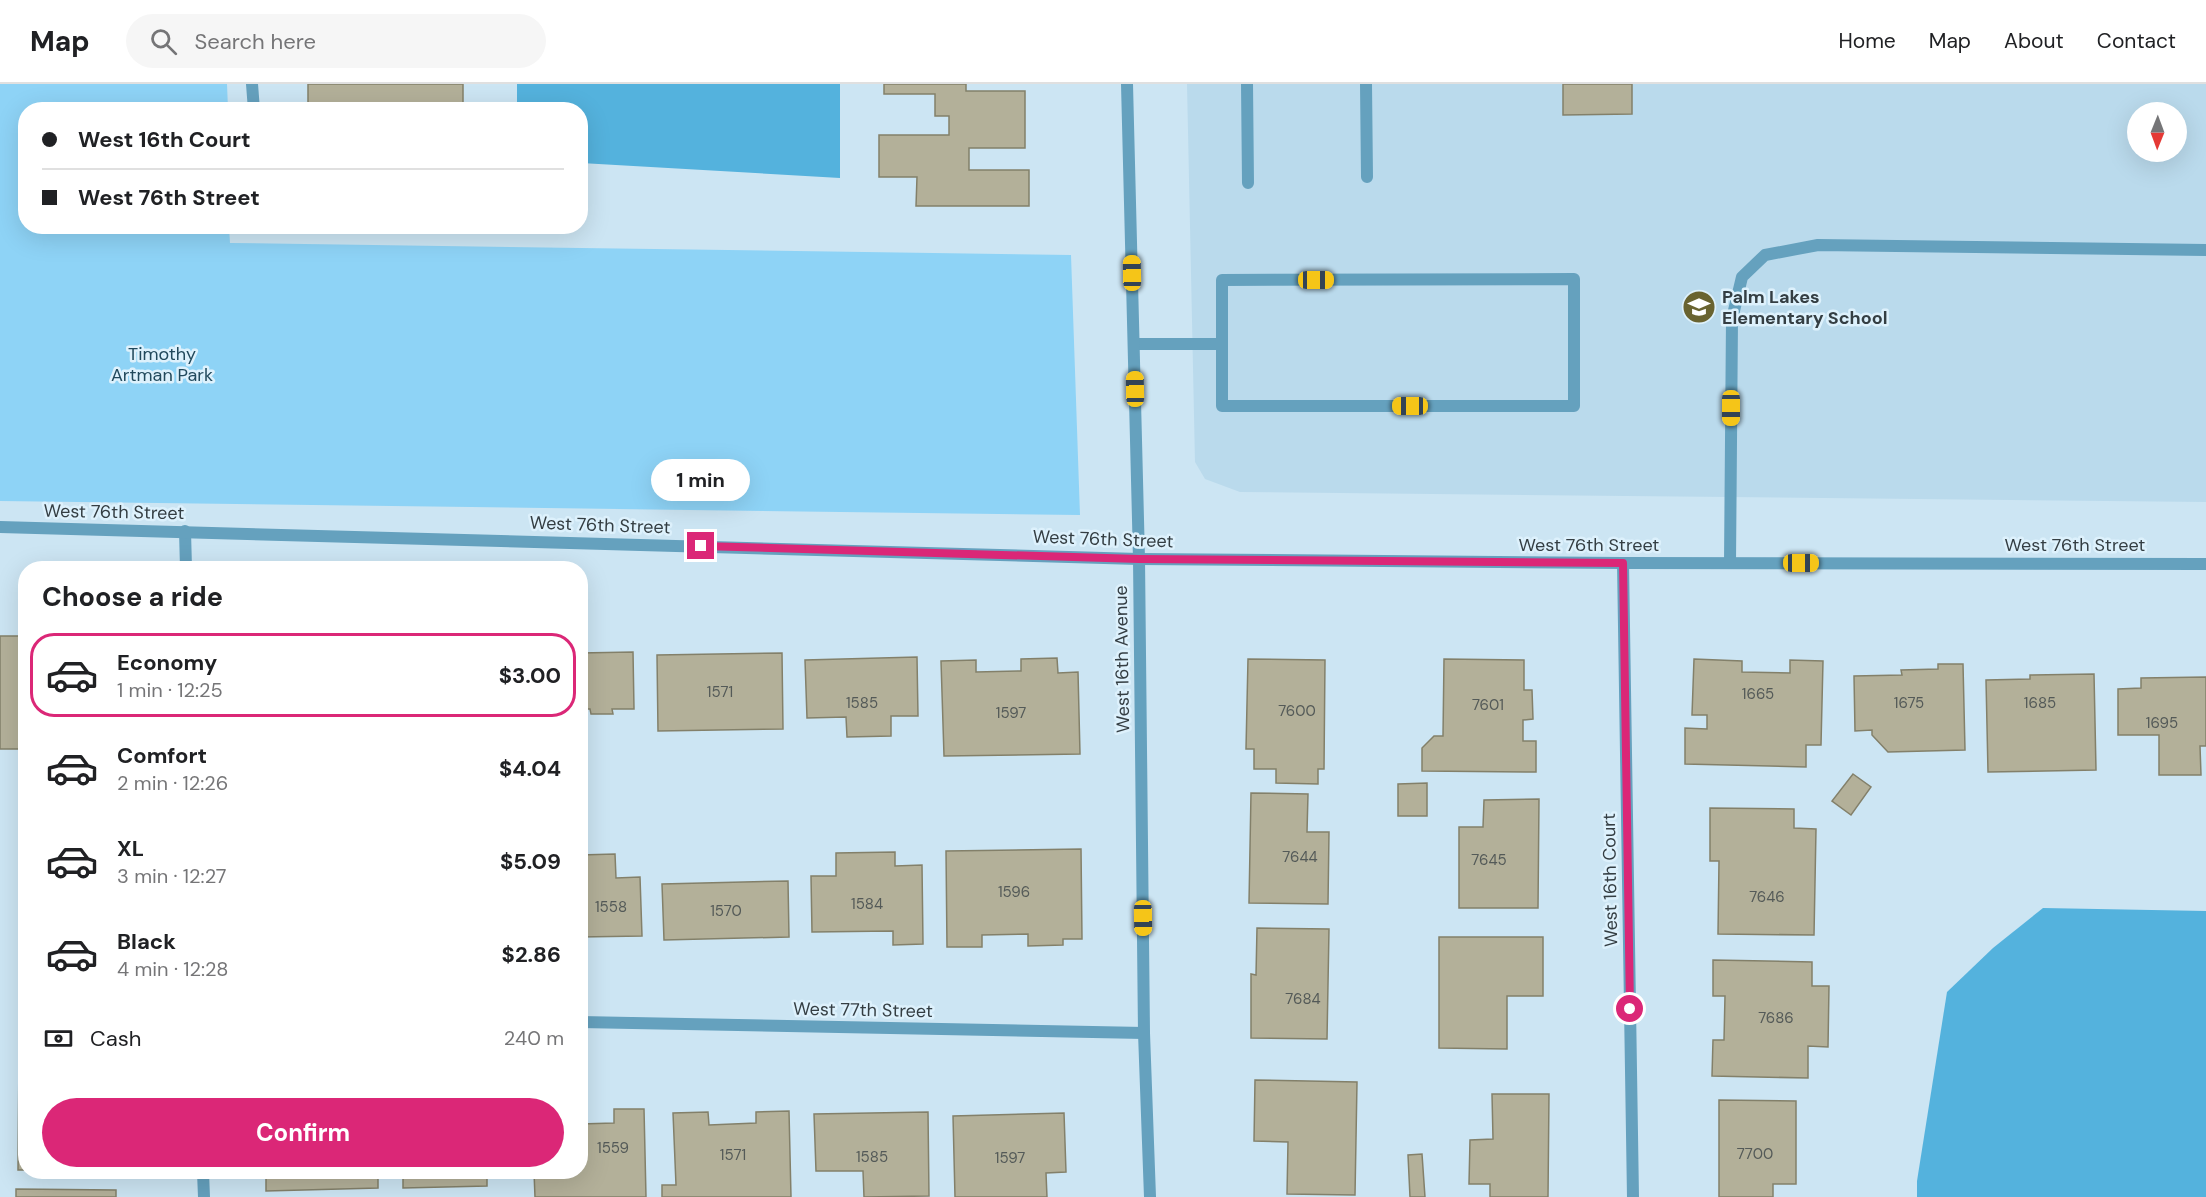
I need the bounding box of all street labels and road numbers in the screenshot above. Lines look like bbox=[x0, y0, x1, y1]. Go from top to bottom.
street label: West 76th Street bbox=[43, 499, 185, 525]
street label: West 76th Street bbox=[529, 511, 671, 539]
street label: West 76th Street bbox=[1032, 525, 1174, 553]
street label: West 76th Street bbox=[1519, 533, 1659, 557]
street label: West 76th Street bbox=[2005, 533, 2145, 557]
street label: West 16th Avenue bbox=[1109, 585, 1135, 733]
street label: West 16th Court bbox=[1597, 813, 1623, 947]
street label: West 77th Street bbox=[793, 997, 933, 1023]

